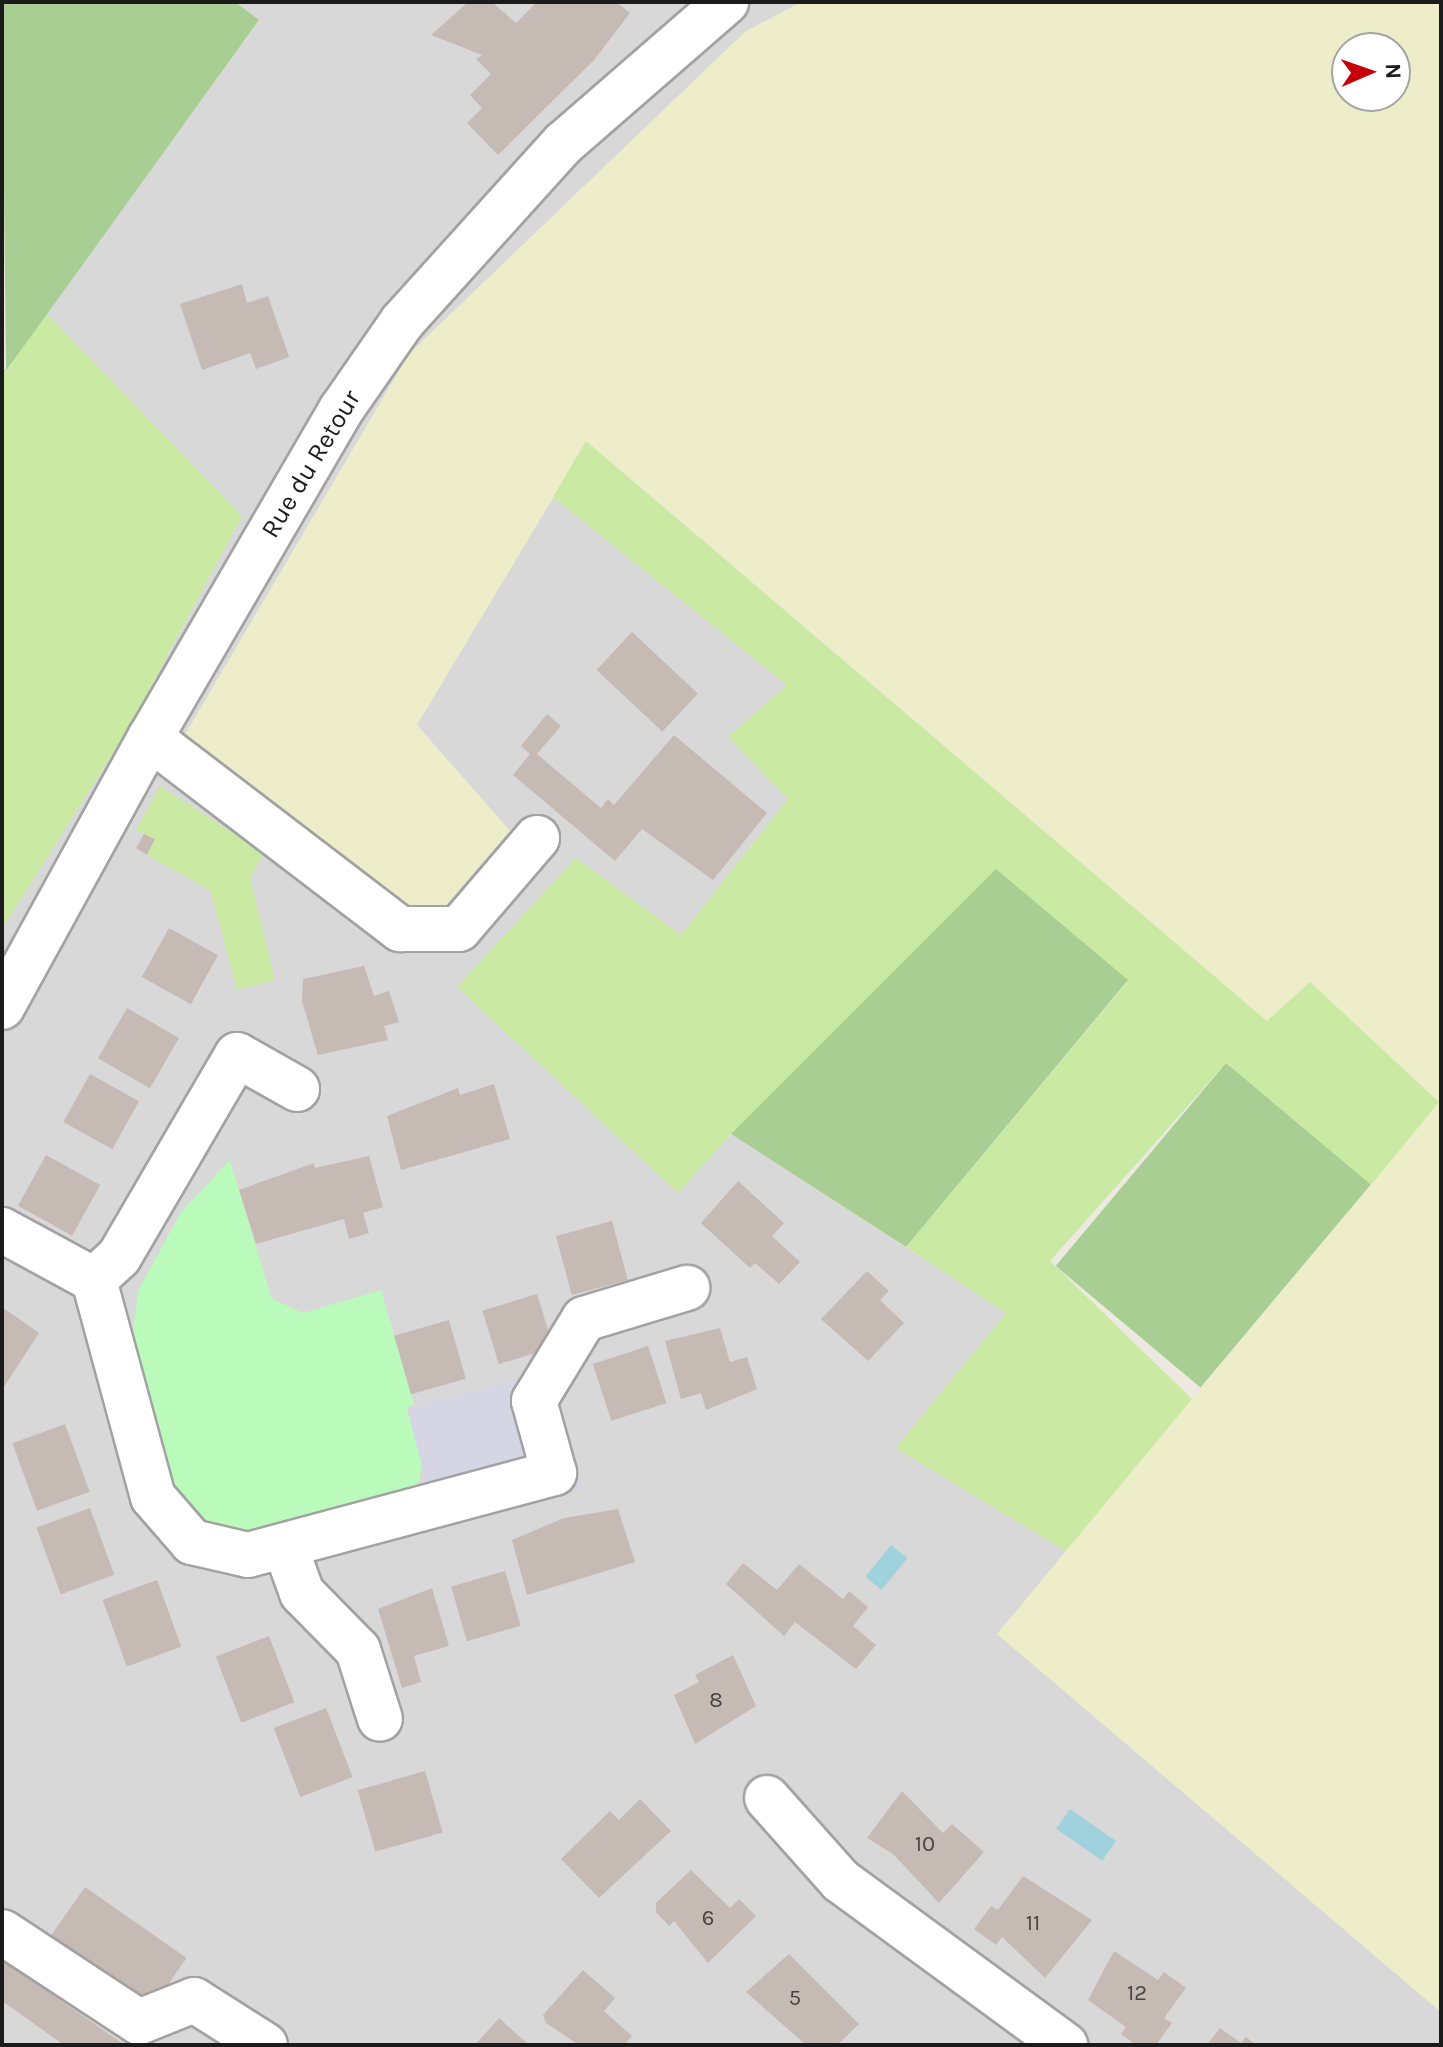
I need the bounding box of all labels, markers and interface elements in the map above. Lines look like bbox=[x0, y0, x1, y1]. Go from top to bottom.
north arrow bbox=[1331, 32, 1411, 112]
text: N bbox=[1380, 63, 1406, 80]
street label: Rue du Retour bbox=[255, 384, 367, 544]
house number: 8 bbox=[709, 1688, 723, 1714]
house number: 10 bbox=[915, 1832, 935, 1858]
house number: 6 bbox=[702, 1906, 714, 1932]
house number: 11 bbox=[1026, 1911, 1040, 1937]
house number: 12 bbox=[1127, 1981, 1147, 2007]
house number: 5 bbox=[789, 1986, 801, 2012]

